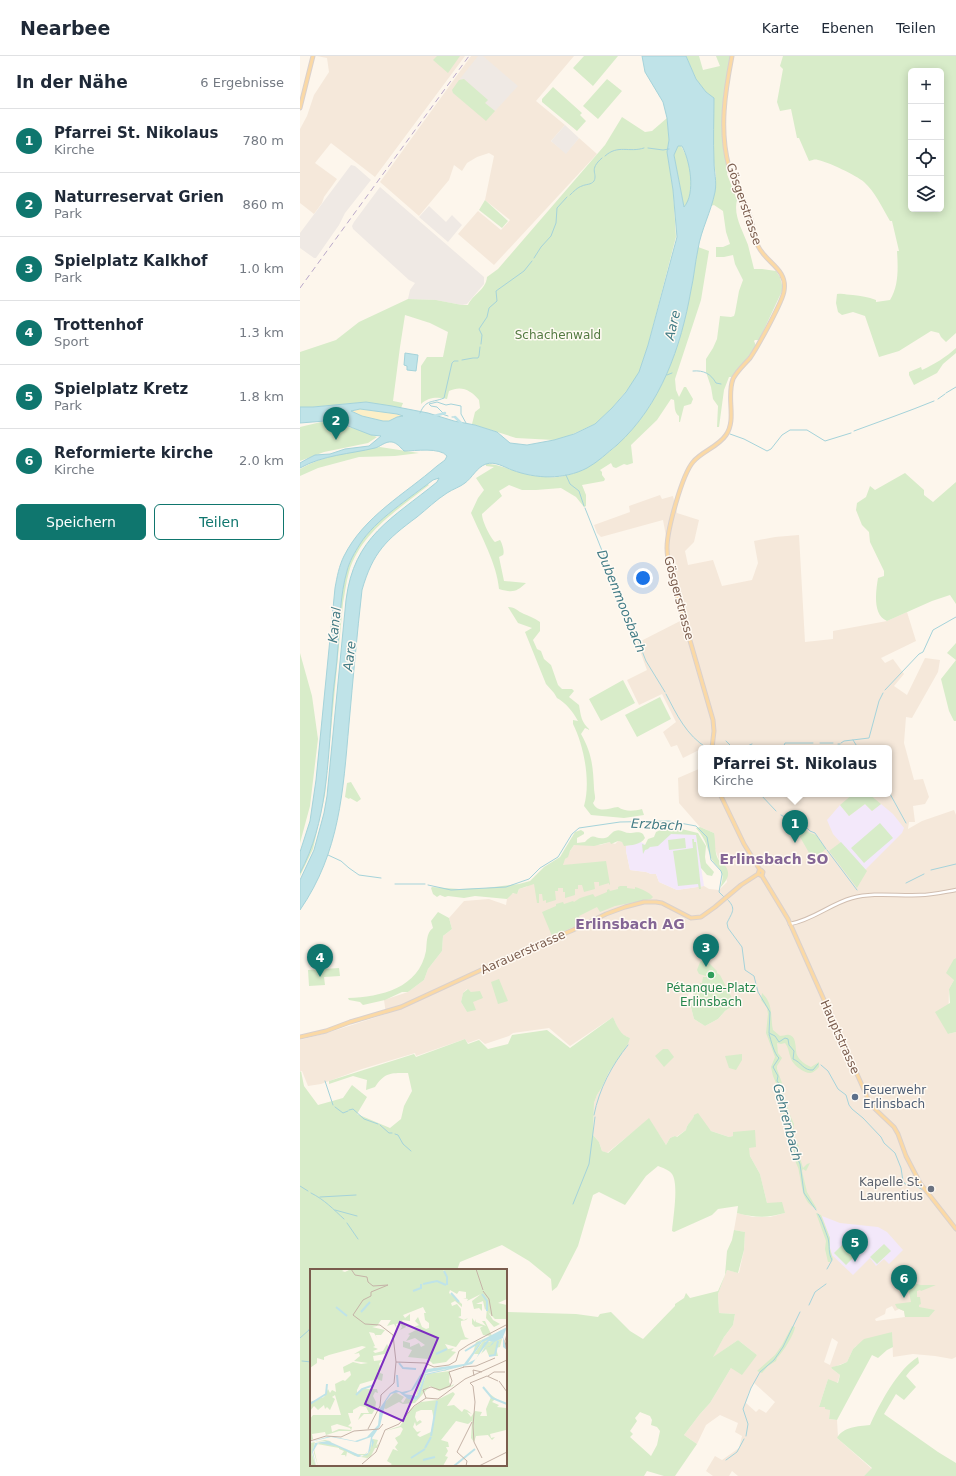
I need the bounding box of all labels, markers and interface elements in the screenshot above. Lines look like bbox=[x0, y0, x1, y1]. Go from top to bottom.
text: Nearbee bbox=[20, 17, 110, 39]
text: Karte bbox=[762, 20, 799, 36]
text: Ebenen bbox=[821, 20, 874, 36]
text: Teilen bbox=[896, 20, 936, 36]
map controls bbox=[908, 68, 944, 212]
button: + bbox=[908, 68, 944, 104]
text: In der Nähe bbox=[16, 72, 128, 92]
text: 6 Ergebnisse bbox=[200, 75, 284, 90]
button: − bbox=[908, 104, 944, 140]
text: Pfarrei St. Nikolaus bbox=[54, 124, 218, 142]
text: 1 bbox=[24, 133, 34, 148]
text: 780 m bbox=[242, 133, 284, 148]
button: locate bbox=[908, 140, 944, 176]
text: Kirche bbox=[54, 142, 95, 157]
street label: Gösgerstrasse bbox=[723, 161, 765, 247]
button: layers bbox=[908, 176, 944, 212]
text: Naturreservat Grien bbox=[54, 188, 224, 206]
text: 2 bbox=[24, 197, 34, 212]
text: 860 m bbox=[242, 197, 284, 212]
text: Park bbox=[54, 206, 82, 221]
text: Spielplatz Kalkhof bbox=[54, 252, 208, 270]
text: 3 bbox=[24, 261, 34, 276]
text: 1.0 km bbox=[239, 261, 284, 276]
text: Park bbox=[54, 270, 82, 285]
water label: Aare bbox=[662, 309, 683, 342]
text: Trottenhof bbox=[54, 316, 143, 334]
text: 4 bbox=[24, 325, 34, 340]
text: 1.3 km bbox=[239, 325, 284, 340]
park label: Schachenwald bbox=[515, 328, 601, 342]
text: Sport bbox=[54, 334, 89, 349]
text: Spielplatz Kretz bbox=[54, 380, 188, 398]
text: 5 bbox=[24, 389, 34, 404]
text: 1.8 km bbox=[239, 389, 284, 404]
text: Park bbox=[54, 398, 82, 413]
pin: 2 bbox=[323, 407, 349, 440]
text: Reformierte kirche bbox=[54, 444, 213, 462]
text: 6 bbox=[24, 453, 34, 468]
text: 2.0 km bbox=[239, 453, 284, 468]
text: Kirche bbox=[54, 462, 95, 477]
button: Speichern bbox=[16, 504, 146, 540]
button: Teilen bbox=[154, 504, 284, 540]
water label: Dubenmoosbach bbox=[594, 548, 649, 655]
street label: Gösgerstrasse bbox=[661, 555, 697, 641]
your location bbox=[633, 568, 653, 588]
water label: Kanal bbox=[325, 606, 344, 644]
water label: Aare bbox=[340, 640, 359, 673]
popup bbox=[698, 745, 892, 797]
text: Pfarrei St. Nikolaus bbox=[713, 755, 877, 773]
text: Kirche bbox=[713, 773, 753, 788]
pin: 1 bbox=[782, 810, 808, 843]
water label: Erzbach bbox=[631, 816, 683, 833]
district label: Erlinsbach SO bbox=[720, 851, 829, 867]
district label: Erlinsbach AG bbox=[575, 916, 685, 932]
street label: Aarauerstrasse bbox=[479, 927, 567, 977]
pin: 3 bbox=[693, 934, 719, 967]
pin: 4 bbox=[307, 944, 333, 977]
marker: Pétanque-Platz Erlinsbach bbox=[706, 970, 716, 980]
place label: Pétanque-Platz Erlinsbach bbox=[666, 981, 756, 1009]
street label: Hauptstrasse bbox=[817, 998, 863, 1076]
water label: Gehrenbach bbox=[770, 1082, 805, 1162]
place label: Feuerwehr Erlinsbach bbox=[863, 1083, 926, 1111]
marker: Feuerwehr Erlinsbach bbox=[850, 1092, 860, 1102]
place label: Kapelle St. Laurentius bbox=[859, 1175, 923, 1203]
marker: Kapelle St. Laurentius bbox=[926, 1184, 936, 1194]
pin: 5 bbox=[842, 1229, 868, 1262]
pin: 6 bbox=[891, 1265, 917, 1298]
inset map bbox=[310, 1269, 507, 1466]

